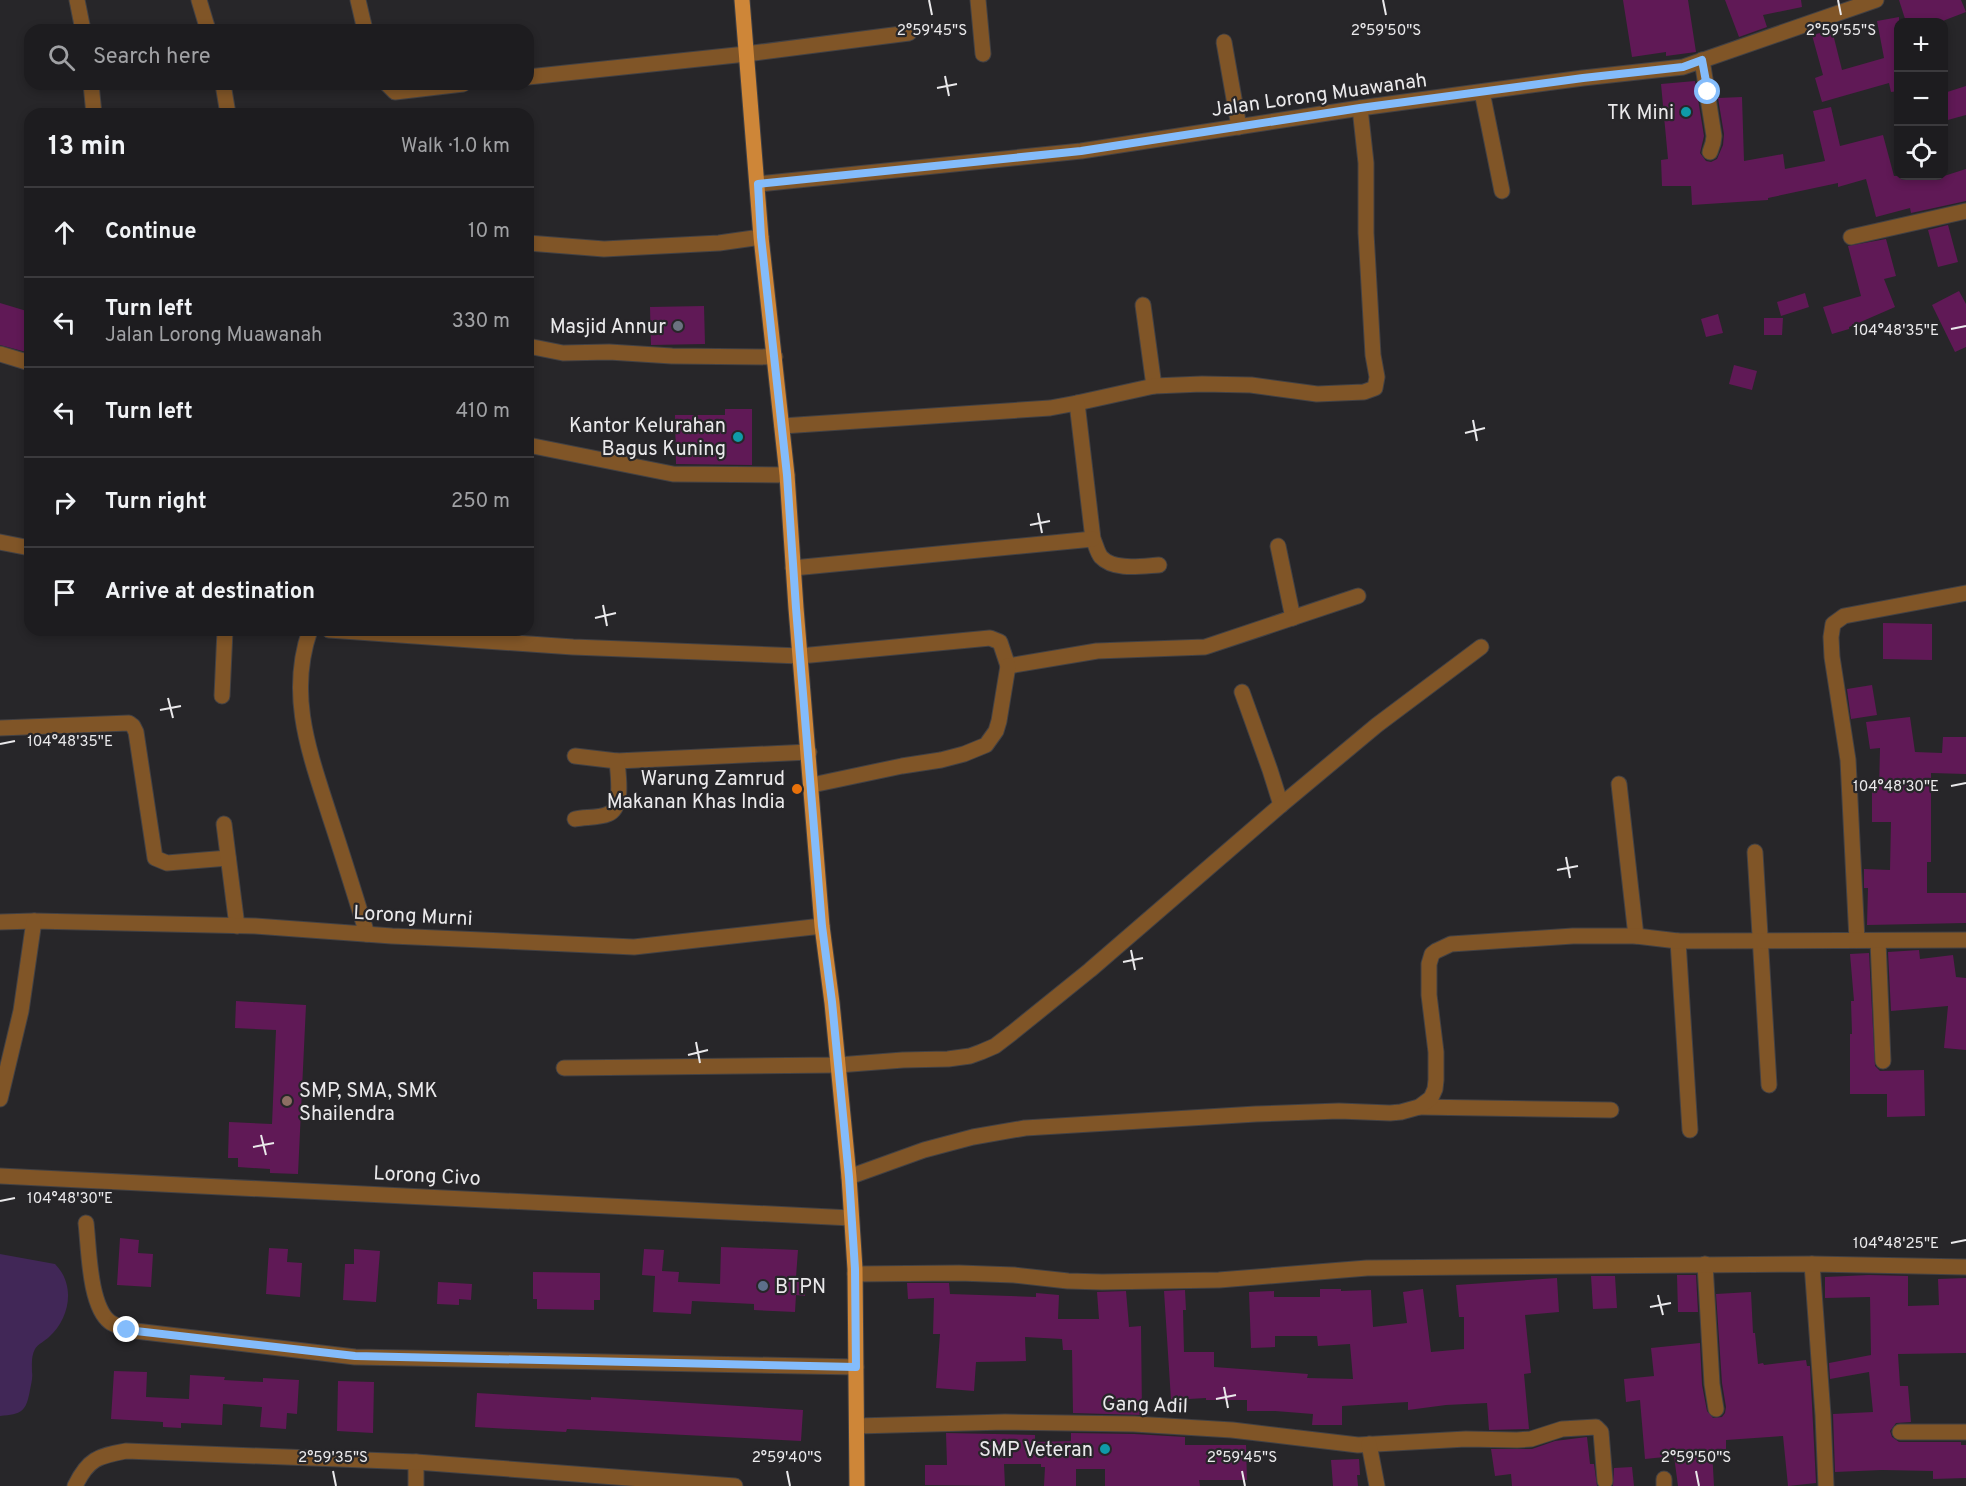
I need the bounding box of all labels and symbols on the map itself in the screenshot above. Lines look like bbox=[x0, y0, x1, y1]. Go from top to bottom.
text: 2°59'45"S bbox=[897, 22, 967, 41]
text: 2°59'50"S bbox=[1351, 22, 1421, 41]
text: 2°59'55"S bbox=[1806, 22, 1876, 41]
street label: Jalan Lorong Muawanah bbox=[1210, 68, 1429, 124]
route start bbox=[1694, 78, 1720, 104]
place label: TK Mini bbox=[1607, 101, 1674, 127]
marker: TK Mini bbox=[1679, 105, 1693, 119]
place label: Masjid Annur bbox=[550, 315, 666, 341]
marker: Masjid Annur bbox=[671, 319, 685, 333]
text: 104°48'35"E bbox=[1853, 322, 1939, 341]
place label: Kantor Kelurahan Bagus Kuning bbox=[569, 414, 726, 463]
marker: Kantor Kelurahan Bagus Kuning bbox=[731, 430, 745, 444]
text: 104°48'35"E bbox=[27, 733, 113, 752]
place label: Warung Zamrud Makanan Khas India bbox=[607, 767, 785, 816]
text: 104°48'30"E bbox=[1853, 778, 1939, 797]
marker: Warung Zamrud Makanan Khas India bbox=[790, 782, 804, 796]
street label: Lorong Murni bbox=[352, 901, 473, 933]
place label: SMP, SMA, SMK Shailendra bbox=[299, 1079, 438, 1128]
marker: SMP, SMA, SMK Shailendra bbox=[280, 1094, 294, 1108]
street label: Lorong Civo bbox=[373, 1161, 481, 1193]
text: 104°48'30"E bbox=[27, 1190, 113, 1209]
text: 104°48'25"E bbox=[1853, 1235, 1939, 1254]
place label: BTPN bbox=[775, 1275, 826, 1301]
marker: BTPN bbox=[756, 1279, 770, 1293]
route end bbox=[113, 1316, 139, 1342]
street label: Gang Adil bbox=[1101, 1392, 1188, 1420]
place label: SMP Veteran bbox=[979, 1438, 1093, 1464]
marker: SMP Veteran bbox=[1098, 1442, 1112, 1456]
text: 2°59'35"S bbox=[298, 1449, 368, 1468]
text: 2°59'40"S bbox=[752, 1449, 822, 1468]
text: 2°59'45"S bbox=[1207, 1449, 1277, 1468]
text: 2°59'50"S bbox=[1661, 1449, 1731, 1468]

